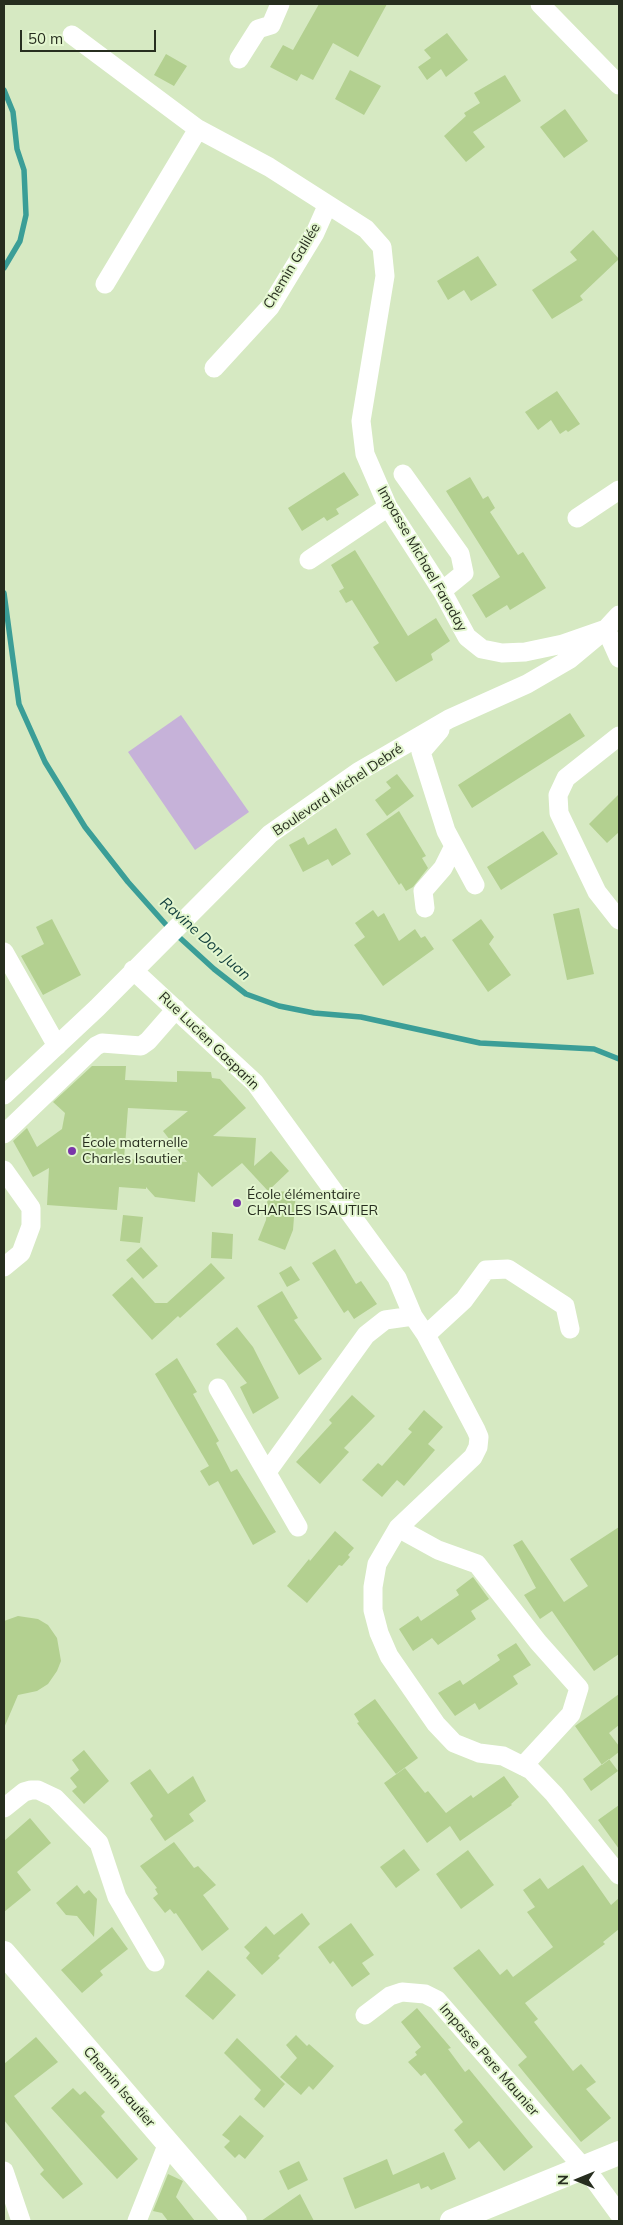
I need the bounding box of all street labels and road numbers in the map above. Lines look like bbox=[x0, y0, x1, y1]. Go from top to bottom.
street label: Chemin Galilée bbox=[260, 220, 324, 312]
street label: Impasse Michael Faraday bbox=[373, 483, 471, 635]
street label: Boulevard Michel Debré bbox=[270, 740, 406, 840]
street label: Rue Lucien Gasparin bbox=[155, 989, 263, 1093]
street label: Impasse Pere Maunier bbox=[436, 2000, 542, 2120]
street label: Chemin Isautier bbox=[80, 2043, 158, 2131]

